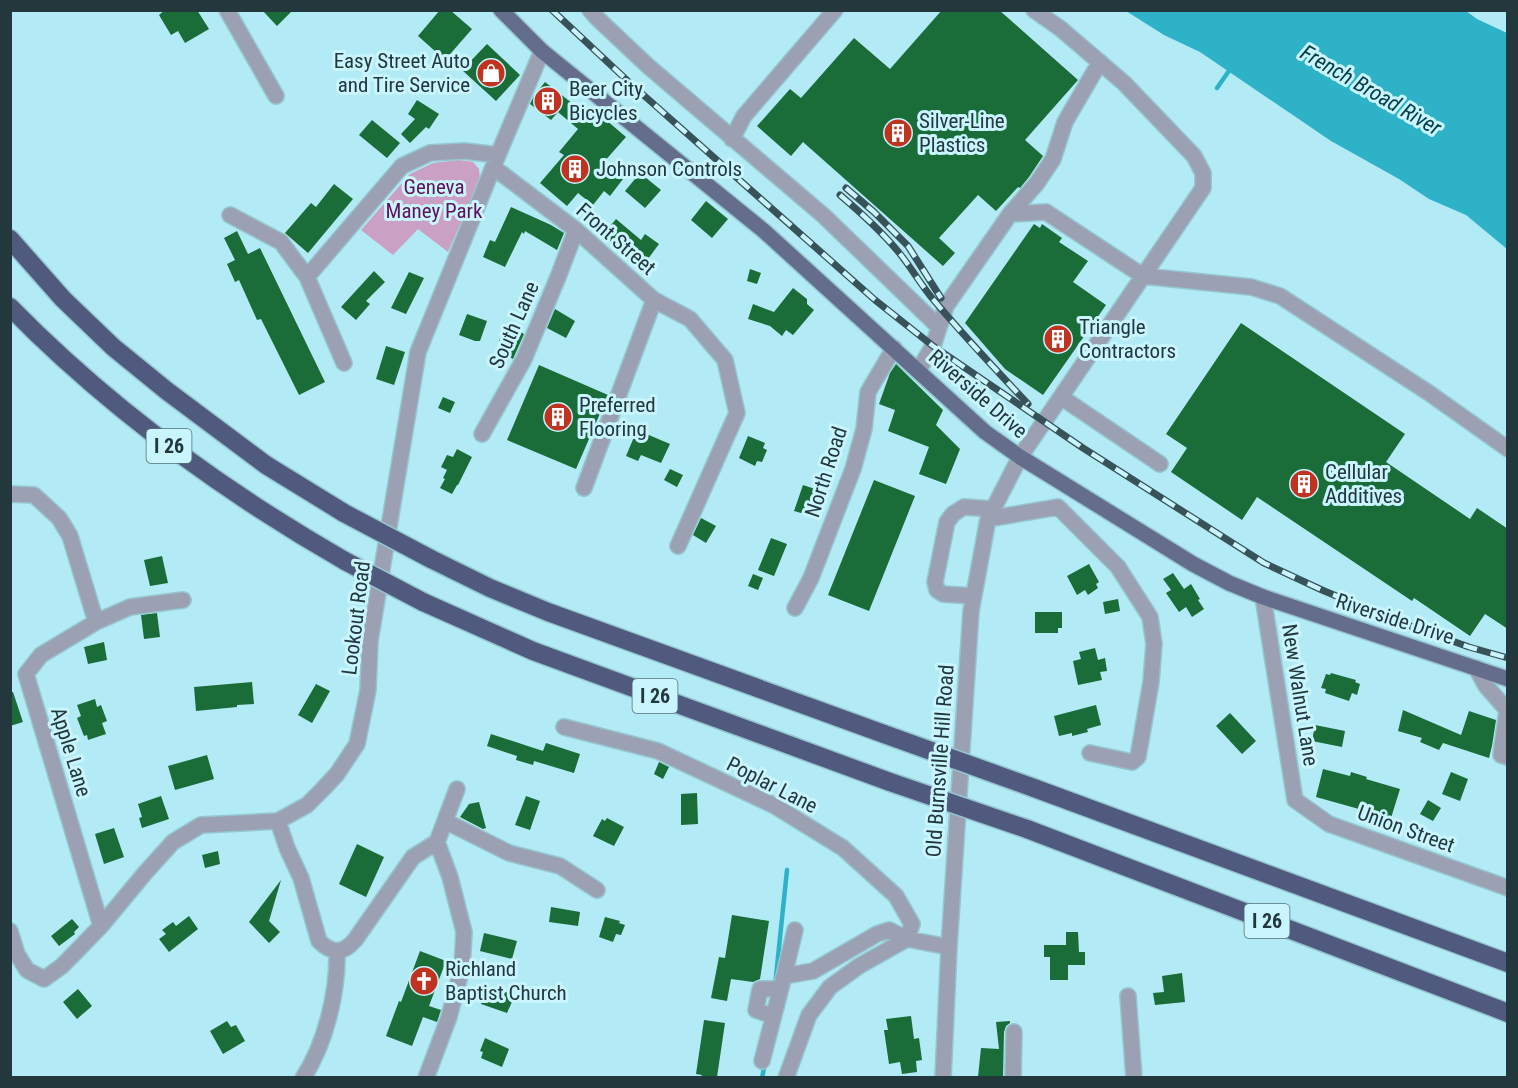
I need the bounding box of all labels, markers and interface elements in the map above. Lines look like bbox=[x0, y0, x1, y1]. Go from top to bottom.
water label: French Broad River bbox=[1296, 40, 1446, 141]
place label: Easy Street Auto and Tire Service bbox=[334, 49, 470, 97]
shop icon: Easy Street Auto and Tire Service bbox=[475, 57, 507, 89]
place label: Beer City Bicycles bbox=[569, 77, 643, 125]
building icon: Beer City Bicycles bbox=[532, 85, 564, 117]
place label: Silver-Line Plastics bbox=[919, 109, 1005, 157]
building icon: Silver-Line Plastics bbox=[882, 117, 914, 149]
building icon: Johnson Controls bbox=[559, 153, 591, 185]
place label: Johnson Controls bbox=[596, 157, 742, 181]
park label: Geneva Maney Park bbox=[386, 175, 483, 223]
street label: Front Street bbox=[572, 198, 660, 280]
street label: South Lane bbox=[484, 278, 544, 372]
place label: Triangle Contractors bbox=[1079, 315, 1176, 363]
building icon: Triangle Contractors bbox=[1042, 323, 1074, 355]
street label: Riverside Drive bbox=[924, 345, 1032, 443]
place label: Preferred Flooring bbox=[579, 393, 656, 441]
building icon: Preferred Flooring bbox=[542, 401, 574, 433]
street label: North Road bbox=[800, 424, 852, 520]
road number: I 26 bbox=[146, 429, 192, 463]
place label: Cellular Additives bbox=[1325, 460, 1402, 508]
building icon: Cellular Additives bbox=[1288, 468, 1320, 500]
street label: Lookout Road bbox=[337, 560, 375, 676]
street label: Riverside Drive bbox=[1333, 589, 1457, 649]
street label: New Walnut Lane bbox=[1277, 622, 1323, 768]
street label: Old Burnsville Hill Road bbox=[921, 664, 959, 858]
road number: I 26 bbox=[632, 679, 678, 713]
street label: Apple Lane bbox=[46, 704, 96, 800]
street label: Poplar Lane bbox=[723, 752, 821, 818]
street label: Union Street bbox=[1354, 800, 1458, 858]
road number: I 26 bbox=[1244, 904, 1290, 938]
place label: Richland Baptist Church bbox=[445, 957, 567, 1005]
church icon: Richland Baptist Church bbox=[408, 965, 440, 997]

